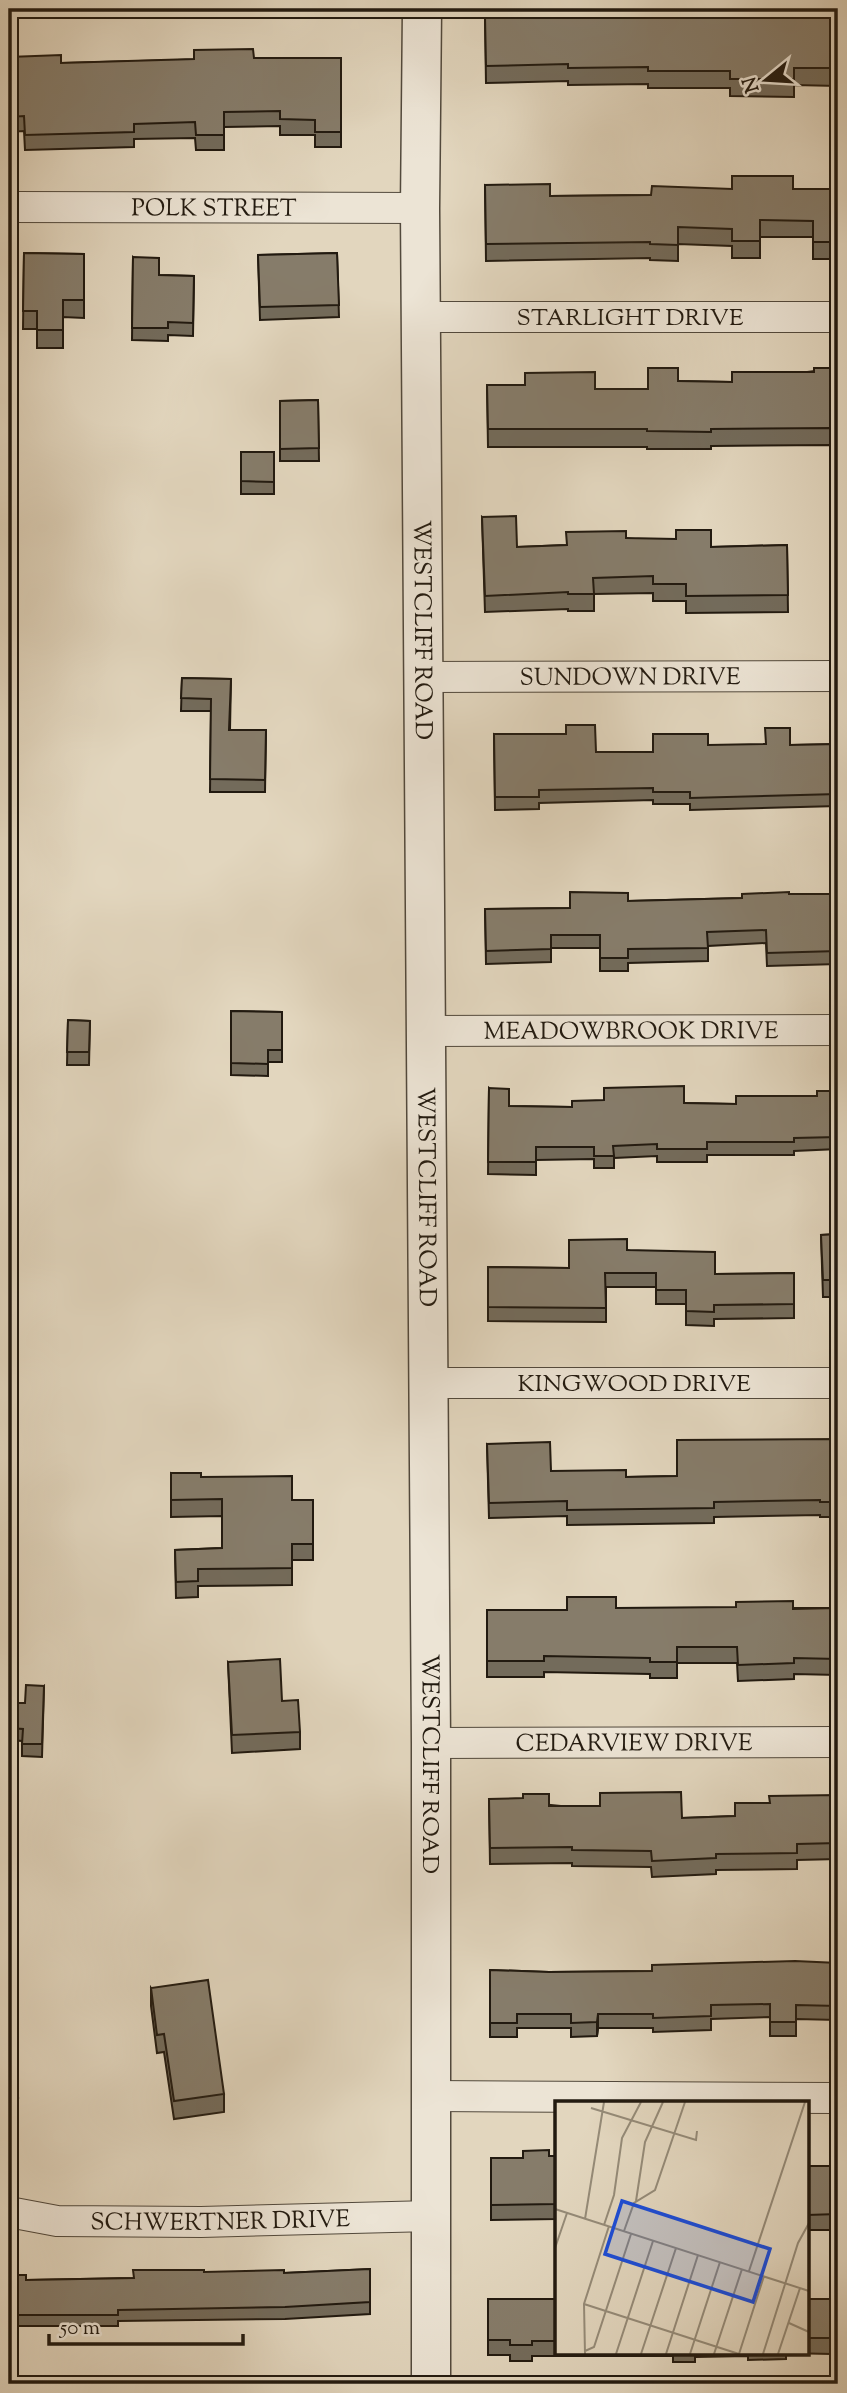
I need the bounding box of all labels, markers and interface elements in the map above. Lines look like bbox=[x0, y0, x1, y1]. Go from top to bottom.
north arrow bbox=[732, 46, 802, 116]
text: N bbox=[737, 73, 767, 96]
street label: POLK STREET bbox=[131, 192, 297, 227]
street label: STARLIGHT DRIVE bbox=[517, 302, 744, 336]
street label: WESTCLIFF ROAD bbox=[403, 520, 439, 740]
street label: SUNDOWN DRIVE bbox=[519, 661, 741, 696]
street label: MEADOWBROOK DRIVE bbox=[484, 1015, 779, 1050]
street label: WESTCLIFF ROAD bbox=[407, 1087, 443, 1307]
street label: KINGWOOD DRIVE bbox=[517, 1368, 751, 1402]
street label: WESTCLIFF ROAD bbox=[411, 1654, 446, 1874]
street label: CEDARVIEW DRIVE bbox=[515, 1727, 753, 1762]
inset map bbox=[555, 2101, 808, 2354]
street label: SCHWERTNER DRIVE bbox=[90, 2203, 351, 2241]
scale bar bbox=[49, 2302, 243, 2346]
text: 50 m bbox=[59, 2314, 100, 2344]

